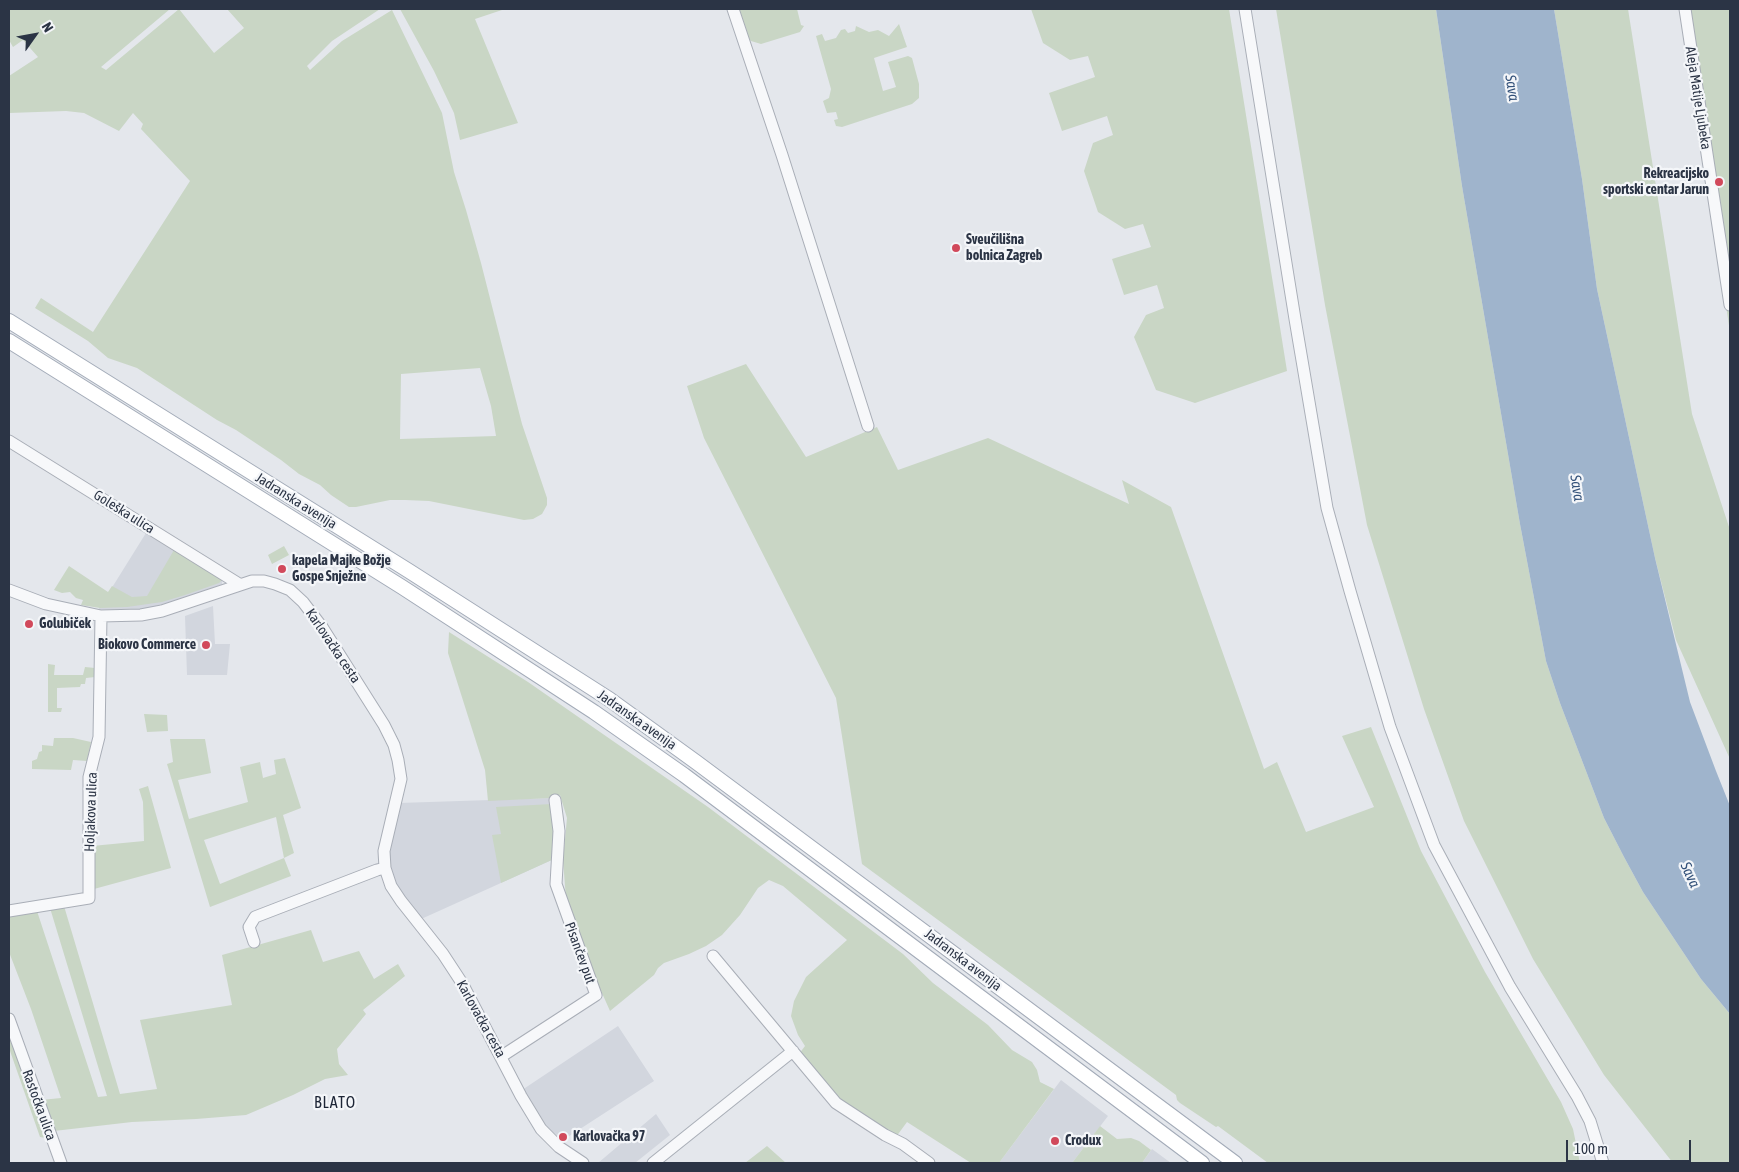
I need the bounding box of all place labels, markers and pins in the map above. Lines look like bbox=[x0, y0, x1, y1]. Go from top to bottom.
place label: Rekreacijsko sportski centar Jarun bbox=[1603, 166, 1709, 198]
marker: Rekreacijsko sportski centar Jarun bbox=[1713, 176, 1725, 188]
place label: Sveučilišna bolnica Zagreb bbox=[966, 232, 1042, 264]
marker: Sveučilišna bolnica Zagreb bbox=[950, 242, 962, 254]
place label: kapela Majke Božje Gospe Snježne bbox=[292, 553, 391, 586]
marker: kapela Majke Božje Gospe Snježne bbox=[276, 563, 288, 575]
place label: Golubiček bbox=[39, 616, 91, 632]
marker: Golubiček bbox=[23, 618, 35, 630]
place label: Biokovo Commerce bbox=[98, 637, 196, 653]
marker: Biokovo Commerce bbox=[200, 639, 212, 651]
place label: Karlovačka 97 bbox=[573, 1129, 645, 1145]
marker: Karlovačka 97 bbox=[557, 1131, 569, 1143]
place label: Crodux bbox=[1065, 1133, 1101, 1149]
marker: Crodux bbox=[1049, 1135, 1061, 1147]

